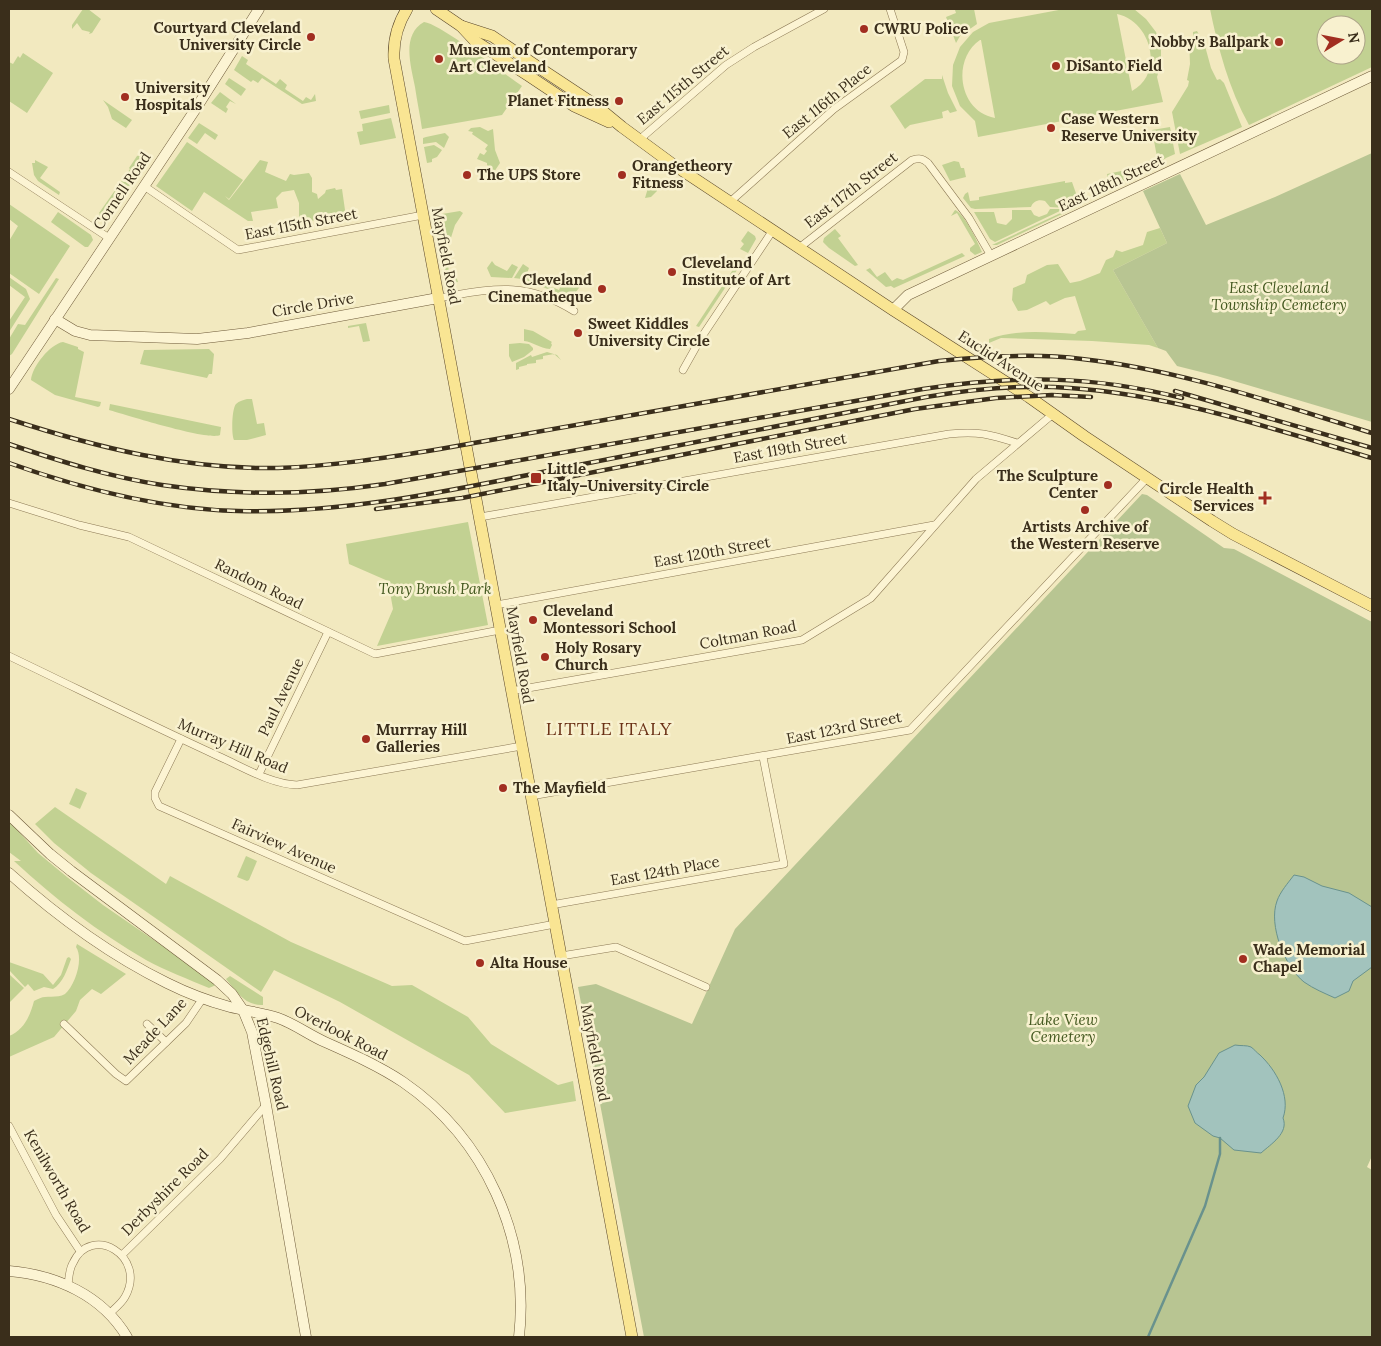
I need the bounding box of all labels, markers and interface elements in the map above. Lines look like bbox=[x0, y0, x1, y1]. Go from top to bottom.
north arrow bbox=[1316, 15, 1366, 65]
place label: Courtyard Cleveland University Circle bbox=[153, 18, 301, 54]
place label: CWRU Police bbox=[874, 19, 968, 38]
marker: CWRU Police bbox=[858, 23, 870, 35]
marker: Courtyard Cleveland University Circle bbox=[305, 31, 317, 43]
text: N bbox=[1344, 31, 1364, 45]
place label: Nobby's Ballpark bbox=[1150, 32, 1269, 51]
marker: Nobby's Ballpark bbox=[1273, 36, 1285, 48]
place label: Museum of Contemporary Art Cleveland bbox=[449, 40, 638, 76]
street label: East 115th Street bbox=[633, 41, 733, 129]
marker: Museum of Contemporary Art Cleveland bbox=[433, 53, 445, 65]
place label: DiSanto Field bbox=[1066, 56, 1162, 75]
street label: East 116th Place bbox=[778, 59, 875, 142]
marker: DiSanto Field bbox=[1050, 60, 1062, 72]
place label: University Hospitals bbox=[135, 78, 211, 114]
marker: University Hospitals bbox=[119, 91, 131, 103]
place label: Planet Fitness bbox=[508, 91, 609, 110]
marker: Planet Fitness bbox=[613, 95, 625, 107]
place label: Case Western Reserve University bbox=[1061, 109, 1198, 145]
marker: Case Western Reserve University bbox=[1045, 122, 1057, 134]
street label: East 117th Street bbox=[800, 147, 901, 232]
street label: Cornell Road bbox=[89, 148, 155, 233]
street label: East 118th Street bbox=[1055, 150, 1167, 215]
place label: Orangetheory Fitness bbox=[632, 156, 733, 192]
place label: The UPS Store bbox=[477, 165, 581, 184]
marker: The UPS Store bbox=[461, 169, 473, 181]
marker: Orangetheory Fitness bbox=[616, 169, 628, 181]
street label: East 115th Street bbox=[243, 203, 359, 244]
street label: Mayfield Road bbox=[428, 206, 465, 306]
place label: Cleveland Institute of Art bbox=[682, 253, 791, 289]
marker: Cleveland Institute of Art bbox=[666, 266, 678, 278]
place label: Cleveland Cinematheque bbox=[488, 270, 592, 306]
park label: East Cleveland Township Cemetery bbox=[1211, 278, 1347, 314]
marker: Cleveland Cinematheque bbox=[596, 283, 608, 295]
street label: Circle Drive bbox=[271, 288, 355, 321]
place label: Sweet Kiddles University Circle bbox=[588, 314, 710, 350]
street label: Euclid Avenue bbox=[955, 326, 1048, 395]
marker: Sweet Kiddles University Circle bbox=[572, 327, 584, 339]
street label: East 119th Street bbox=[732, 428, 848, 467]
place label: Little Italy–University Circle bbox=[547, 459, 709, 495]
place label: The Sculpture Center bbox=[997, 466, 1099, 502]
marker: Little Italy–University Circle bbox=[529, 471, 543, 485]
marker: The Sculpture Center bbox=[1102, 479, 1114, 491]
place label: Circle Health Services bbox=[1159, 479, 1255, 515]
marker: Circle Health Services bbox=[1258, 491, 1272, 505]
marker: Artists Archive of the Western Reserve bbox=[1079, 504, 1091, 516]
place label: Artists Archive of the Western Reserve bbox=[1011, 517, 1159, 553]
street label: East 120th Street bbox=[652, 532, 772, 571]
street label: Random Road bbox=[212, 554, 307, 613]
park label: Tony Brush Park bbox=[379, 579, 492, 598]
place label: Cleveland Montessori School bbox=[543, 601, 677, 637]
street label: Mayfield Road bbox=[503, 605, 538, 705]
marker: Cleveland Montessori School bbox=[527, 614, 539, 626]
street label: Coltman Road bbox=[698, 616, 798, 653]
place label: Holy Rosary Church bbox=[555, 638, 642, 674]
marker: Holy Rosary Church bbox=[539, 651, 551, 663]
street label: Paul Avenue bbox=[253, 655, 308, 739]
street label: East 123rd Street bbox=[785, 707, 903, 748]
street label: Murray Hill Road bbox=[175, 714, 291, 777]
district label: LITTLE ITALY bbox=[546, 717, 672, 740]
place label: Murrray Hill Galleries bbox=[376, 720, 467, 756]
marker: Murrray Hill Galleries bbox=[360, 733, 372, 745]
place label: The Mayfield bbox=[513, 778, 606, 797]
marker: The Mayfield bbox=[497, 782, 509, 794]
street label: Fairview Avenue bbox=[229, 814, 340, 877]
street label: East 124th Place bbox=[609, 852, 721, 889]
place label: Wade Memorial Chapel bbox=[1253, 940, 1366, 976]
place label: Alta House bbox=[490, 953, 567, 972]
marker: Wade Memorial Chapel bbox=[1237, 953, 1249, 965]
marker: Alta House bbox=[474, 957, 486, 969]
street label: Meade Lane bbox=[119, 993, 190, 1068]
street label: Overlook Road bbox=[291, 1001, 391, 1064]
street label: Mayfield Road bbox=[577, 1003, 614, 1103]
park label: Lake View Cemetery bbox=[1028, 1010, 1098, 1046]
street label: Edgehill Road bbox=[253, 1016, 292, 1112]
street label: Kenilworth Road bbox=[20, 1126, 95, 1236]
street label: Derbyshire Road bbox=[117, 1144, 212, 1239]

